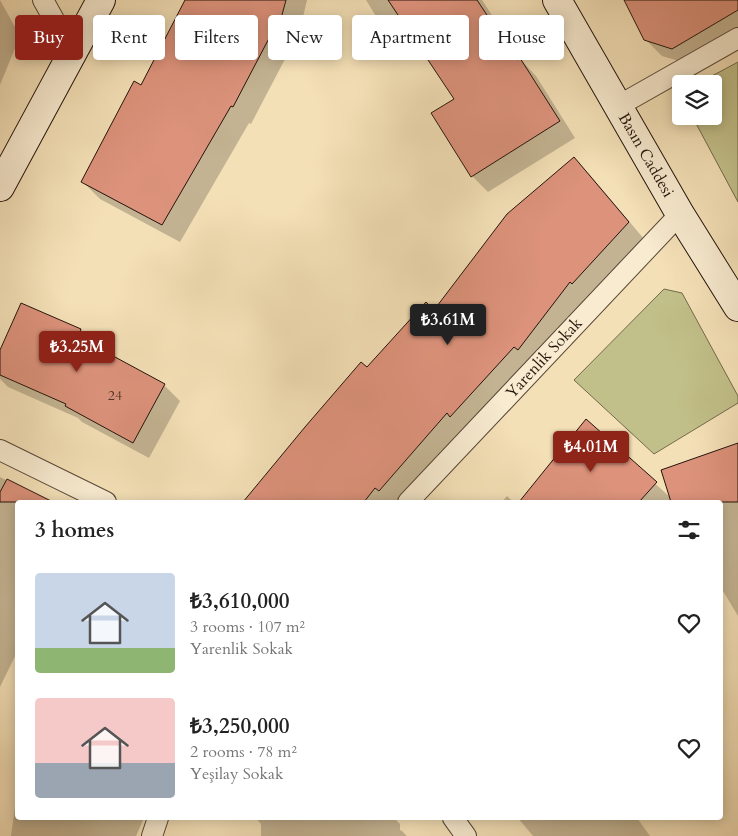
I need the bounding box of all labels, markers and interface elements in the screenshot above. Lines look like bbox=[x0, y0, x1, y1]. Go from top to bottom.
chip: Buy bbox=[15, 15, 83, 60]
chip: Rent bbox=[93, 15, 165, 60]
chip: Filters bbox=[175, 15, 258, 60]
chip: New bbox=[268, 15, 342, 60]
chip: Apartment bbox=[352, 15, 469, 60]
chip: House bbox=[479, 15, 564, 60]
map controls bbox=[672, 75, 722, 125]
button: layers bbox=[672, 75, 722, 125]
street label: Basın Caddesi bbox=[613, 109, 679, 202]
pin: ₺3.61M bbox=[407, 304, 489, 346]
text: ₺3.61M bbox=[421, 309, 475, 331]
street label: Yarenlik Sokak bbox=[501, 312, 588, 403]
pin: ₺3.25M bbox=[36, 330, 118, 373]
text: ₺3.25M bbox=[50, 336, 104, 358]
house number: 24 bbox=[108, 386, 122, 405]
pin: ₺4.01M bbox=[550, 430, 632, 473]
text: ₺4.01M bbox=[564, 436, 618, 458]
text: 3 homes bbox=[35, 516, 114, 545]
icon: filters bbox=[675, 516, 703, 544]
text: ₺3,610,000 bbox=[190, 587, 290, 616]
icon: home bbox=[75, 593, 135, 653]
icon: heart bbox=[675, 609, 703, 637]
text: 3 rooms · 107 m² bbox=[190, 616, 305, 638]
text: Yarenlik Sokak bbox=[190, 638, 293, 660]
text: ₺3,250,000 bbox=[190, 712, 290, 741]
icon: home bbox=[75, 718, 135, 778]
icon: heart bbox=[675, 734, 703, 762]
text: 2 rooms · 78 m² bbox=[190, 741, 297, 763]
text: Yeşilay Sokak bbox=[190, 763, 283, 785]

